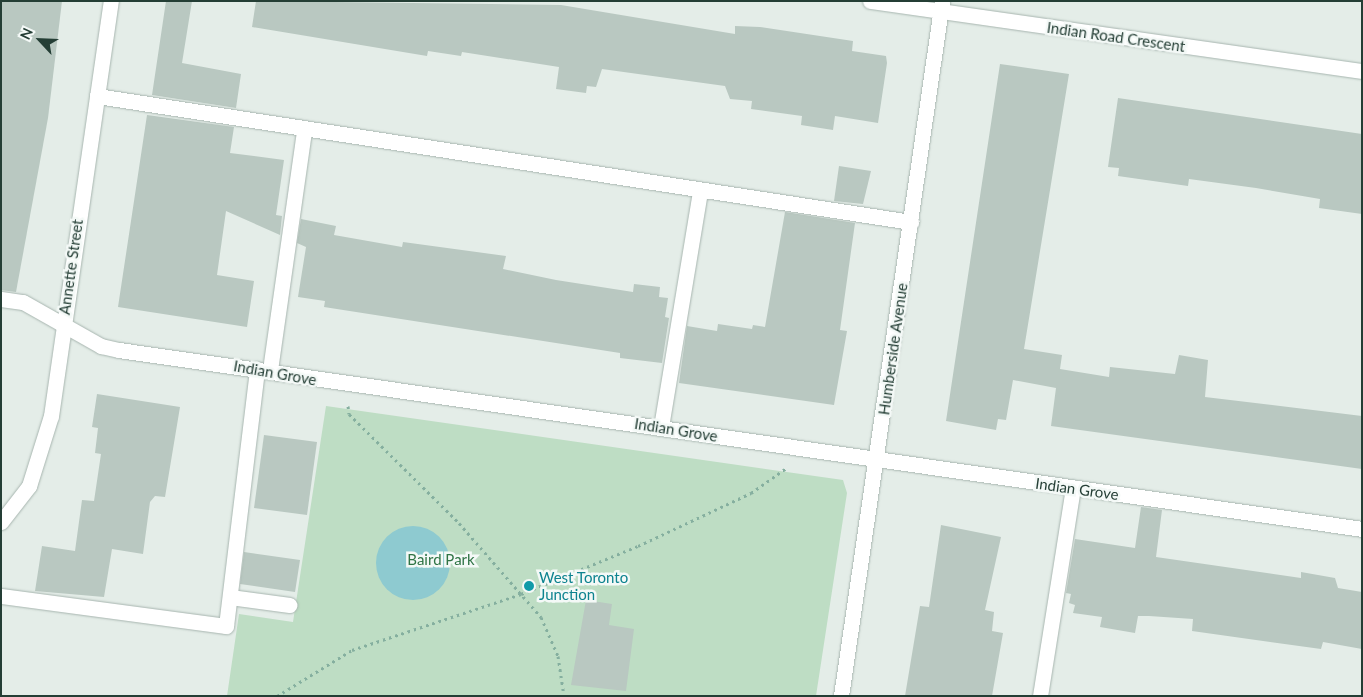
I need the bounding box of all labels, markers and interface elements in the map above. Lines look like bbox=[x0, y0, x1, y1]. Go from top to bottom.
north arrow bbox=[15, 15, 65, 65]
street label: Indian Road Crescent bbox=[1046, 18, 1186, 56]
text: N bbox=[16, 25, 36, 42]
street label: Annette Street bbox=[55, 218, 87, 316]
street label: Humberside Avenue bbox=[875, 282, 911, 416]
street label: Indian Grove bbox=[232, 357, 318, 389]
street label: Indian Grove bbox=[633, 415, 719, 445]
street label: Indian Grove bbox=[1034, 474, 1120, 504]
park label: Baird Park bbox=[407, 551, 475, 569]
place label: West Toronto Junction bbox=[539, 568, 629, 603]
marker: West Toronto Junction bbox=[523, 580, 535, 592]

